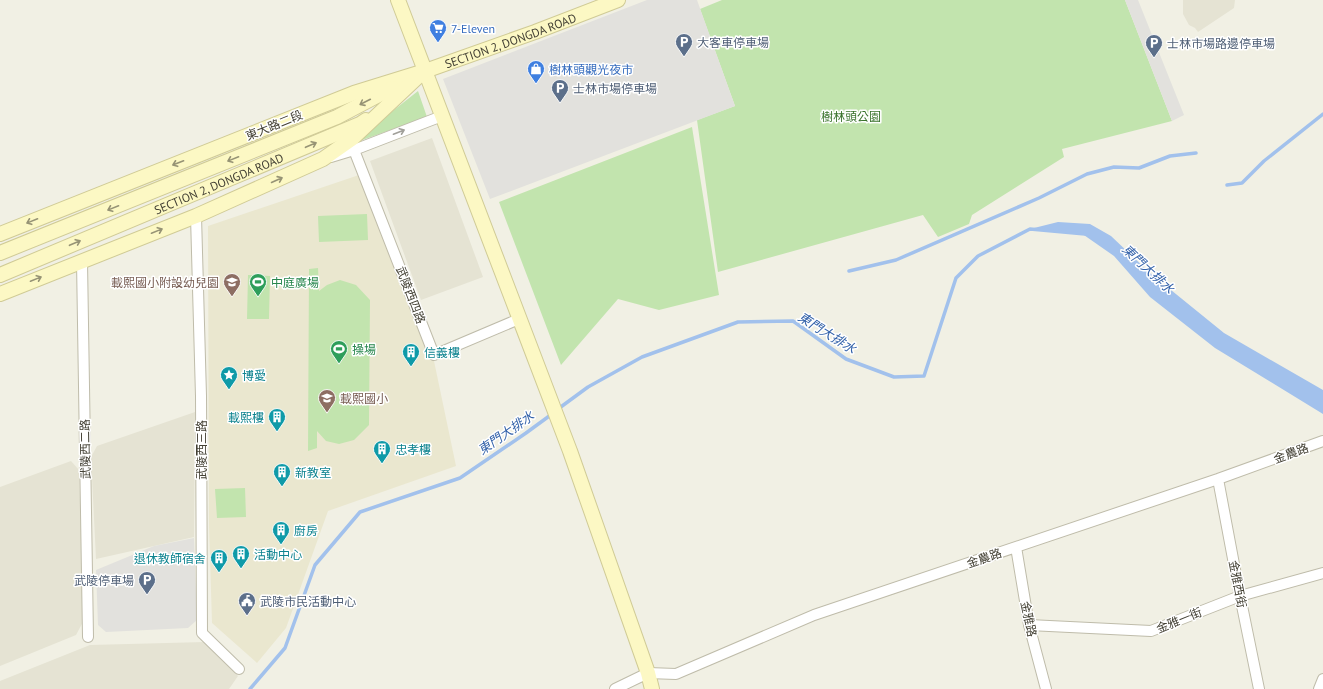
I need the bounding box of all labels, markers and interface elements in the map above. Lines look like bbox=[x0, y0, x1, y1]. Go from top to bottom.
street label: SECTION 2, DONGDA ROAD bbox=[442, 9, 578, 71]
supermarket icon: 7-Eleven bbox=[428, 18, 448, 43]
place label: 7-Eleven bbox=[451, 21, 495, 36]
parking icon: 大客車停車場 bbox=[674, 32, 694, 57]
parking icon: 士林市場路邊停車場 bbox=[1144, 33, 1164, 58]
place label: 大客車停車場 bbox=[697, 35, 769, 50]
place label: 士林市場路邊停車場 bbox=[1167, 36, 1275, 51]
shop icon: 樹林頭觀光夜市 bbox=[526, 59, 546, 84]
place label: 樹林頭觀光夜市 bbox=[549, 62, 633, 77]
parking icon: 士林市場停車場 bbox=[550, 78, 570, 103]
place label: 士林市場停車場 bbox=[573, 81, 657, 96]
one-way arrow bbox=[359, 99, 371, 106]
street label: 東大路二段 bbox=[243, 107, 305, 143]
park label: 樹林頭公園 bbox=[821, 109, 881, 124]
one-way arrow bbox=[393, 128, 405, 136]
one-way arrow bbox=[305, 141, 317, 148]
street label: SECTION 2, DONGDA ROAD bbox=[152, 150, 286, 217]
one-way arrow bbox=[227, 155, 239, 163]
one-way arrow bbox=[173, 159, 185, 167]
one-way arrow bbox=[270, 176, 282, 183]
one-way arrow bbox=[107, 204, 119, 212]
one-way arrow bbox=[26, 218, 38, 226]
one-way arrow bbox=[151, 227, 163, 235]
one-way arrow bbox=[68, 239, 80, 247]
water label: 東門大排水 bbox=[1118, 241, 1178, 298]
street label: 武陵西四路 bbox=[393, 264, 429, 326]
school or university icon: 載熙國小附設幼兒園 bbox=[222, 272, 242, 297]
sports icon: 中庭廣場 bbox=[248, 272, 268, 297]
one-way arrow bbox=[30, 275, 42, 282]
place label: 載熙國小附設幼兒園 bbox=[111, 275, 219, 290]
place label: 中庭廣場 bbox=[271, 275, 319, 290]
water label: 東門大排水 bbox=[795, 309, 860, 358]
sports icon: 操場 bbox=[329, 339, 349, 364]
place label: 操場 bbox=[352, 342, 376, 357]
building icon: 信義樓 bbox=[401, 342, 421, 367]
place label: 信義樓 bbox=[424, 345, 460, 360]
place icon: 博愛 bbox=[219, 365, 239, 390]
place label: 博愛 bbox=[242, 368, 266, 383]
school or university icon: 載熙國小 bbox=[317, 388, 337, 413]
place label: 載熙國小 bbox=[340, 391, 388, 406]
building icon: 載熙樓 bbox=[267, 407, 287, 432]
water label: 東門大排水 bbox=[474, 407, 538, 459]
place label: 載熙樓 bbox=[228, 410, 264, 425]
street label: 武陵西二路 bbox=[77, 419, 93, 479]
street label: 武陵西三路 bbox=[194, 420, 209, 480]
building icon: 忠孝樓 bbox=[372, 439, 392, 464]
street label: 金農路 bbox=[1272, 440, 1310, 466]
place label: 忠孝樓 bbox=[395, 442, 431, 457]
building icon: 新教室 bbox=[272, 462, 292, 487]
place label: 新教室 bbox=[295, 465, 331, 480]
building icon: 廚房 bbox=[271, 520, 291, 545]
place label: 廚房 bbox=[294, 523, 318, 538]
building icon: 活動中心 bbox=[231, 544, 251, 569]
street label: 金農路 bbox=[965, 545, 1003, 571]
place label: 活動中心 bbox=[254, 547, 302, 562]
building icon: 退休教師宿舍 bbox=[209, 548, 229, 573]
place label: 退休教師宿舍 bbox=[134, 551, 206, 566]
street label: 金雅西街 bbox=[1226, 559, 1250, 609]
parking icon: 武陵停車場 bbox=[137, 570, 157, 595]
place label: 武陵停車場 bbox=[74, 573, 134, 588]
public building icon: 武陵市民活動中心 bbox=[237, 591, 257, 616]
place label: 武陵市民活動中心 bbox=[260, 594, 356, 609]
street label: 金雅路 bbox=[1018, 600, 1040, 638]
street label: 金雅一街 bbox=[1154, 604, 1204, 636]

